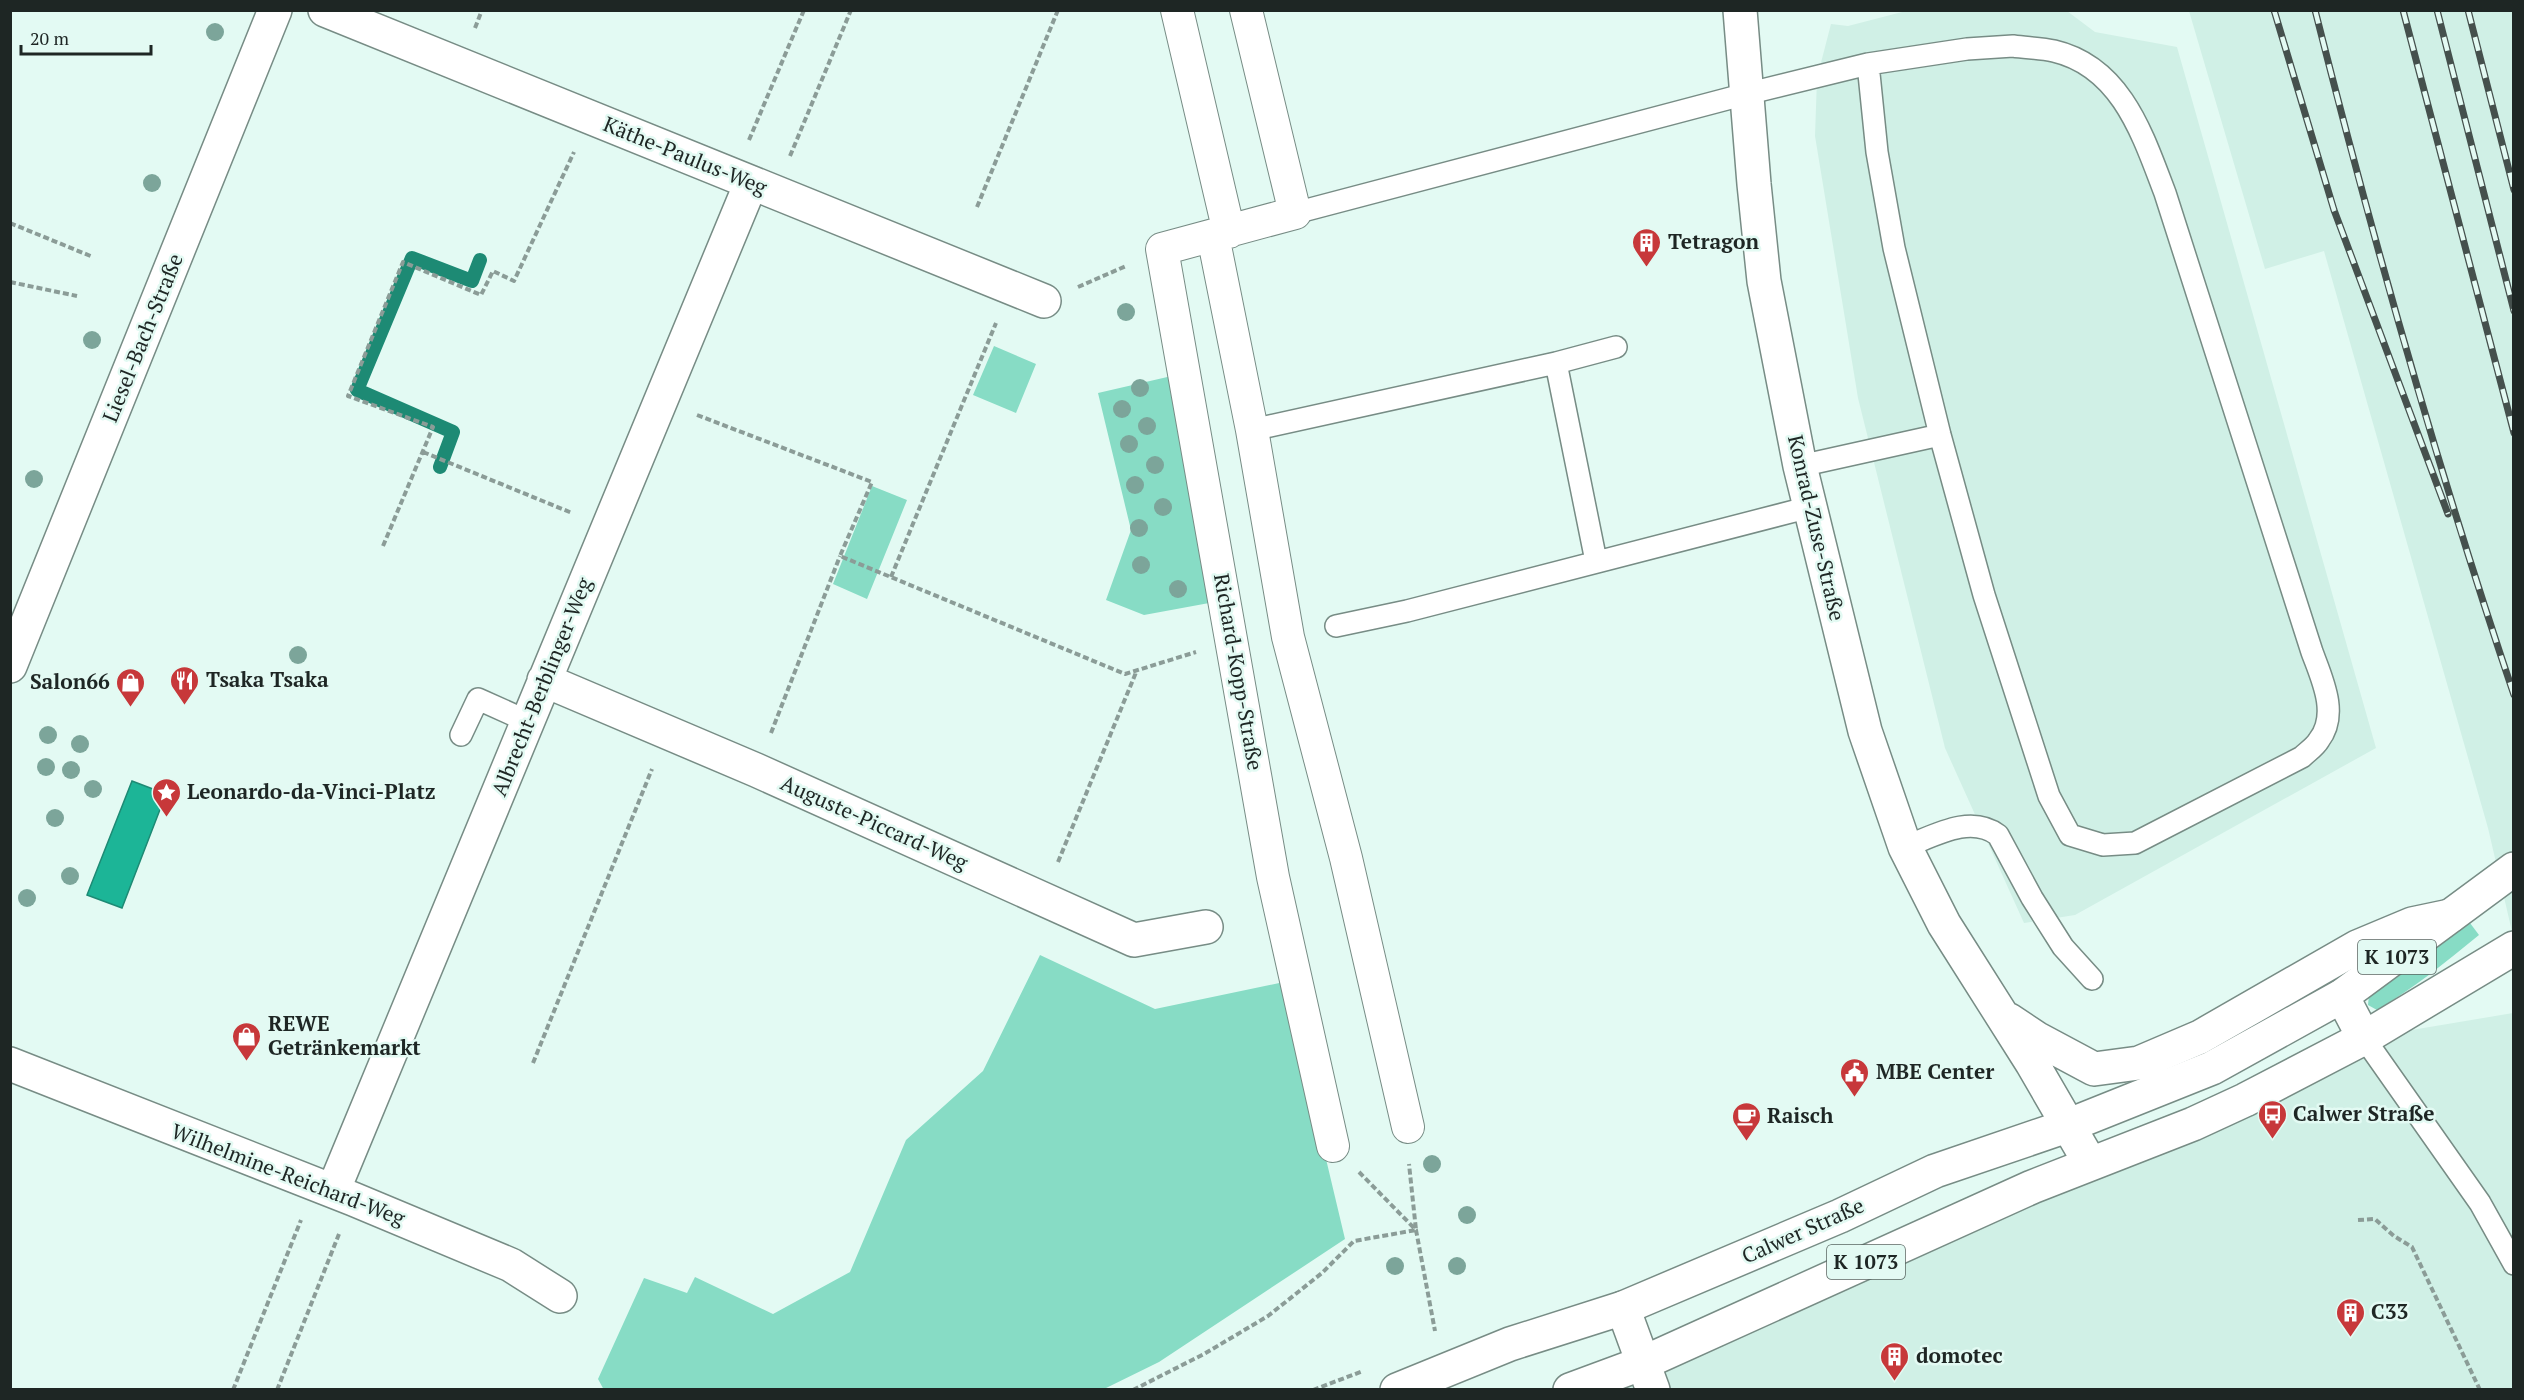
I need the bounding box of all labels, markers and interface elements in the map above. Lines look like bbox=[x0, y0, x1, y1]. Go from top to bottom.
scale bar bbox=[21, 18, 152, 56]
text: 20 m bbox=[30, 26, 70, 50]
street label: Käthe-Paulus-Weg bbox=[599, 109, 772, 201]
building icon: Tetragon bbox=[1631, 226, 1663, 268]
place label: Tetragon bbox=[1668, 227, 1760, 255]
street label: Liesel-Bach-Straße bbox=[95, 249, 189, 426]
street label: Konrad-Zuse-Straße bbox=[1782, 432, 1852, 624]
street label: Richard-Kopp-Straße bbox=[1208, 571, 1270, 773]
street label: Albrecht-Berblinger-Weg bbox=[484, 572, 598, 800]
restaurant icon: Tsaka Tsaka bbox=[169, 664, 201, 706]
place label: Tsaka Tsaka bbox=[206, 665, 329, 693]
shop icon: Salon66 bbox=[115, 666, 147, 708]
place label: Salon66 bbox=[30, 667, 110, 695]
street label: Auguste-Piccard-Weg bbox=[776, 768, 973, 876]
place icon: Leonardo-da-Vinci-Platz bbox=[150, 776, 182, 818]
place label: Leonardo-da-Vinci-Platz bbox=[187, 777, 436, 805]
road number: K 1073 bbox=[2358, 940, 2436, 974]
place label: REWE Getränkemarkt bbox=[268, 1009, 421, 1061]
shop icon: REWE Getränkemarkt bbox=[231, 1020, 263, 1062]
public building icon: MBE Center bbox=[1839, 1056, 1871, 1098]
place label: MBE Center bbox=[1876, 1057, 1994, 1085]
bus stop icon: Calwer Straße bbox=[2256, 1098, 2288, 1140]
place label: Calwer Straße bbox=[2293, 1099, 2434, 1127]
cafe icon: Raisch bbox=[1730, 1100, 1762, 1142]
place label: Raisch bbox=[1767, 1101, 1834, 1129]
street label: Wilhelmine-Reichard-Weg bbox=[168, 1117, 410, 1232]
street label: Calwer Straße bbox=[1737, 1191, 1868, 1269]
road number: K 1073 bbox=[1827, 1245, 1905, 1279]
building icon: C33 bbox=[2334, 1296, 2366, 1338]
place label: C33 bbox=[2371, 1297, 2408, 1325]
building icon: domotec bbox=[1879, 1340, 1911, 1382]
place label: domotec bbox=[1916, 1341, 2003, 1369]

